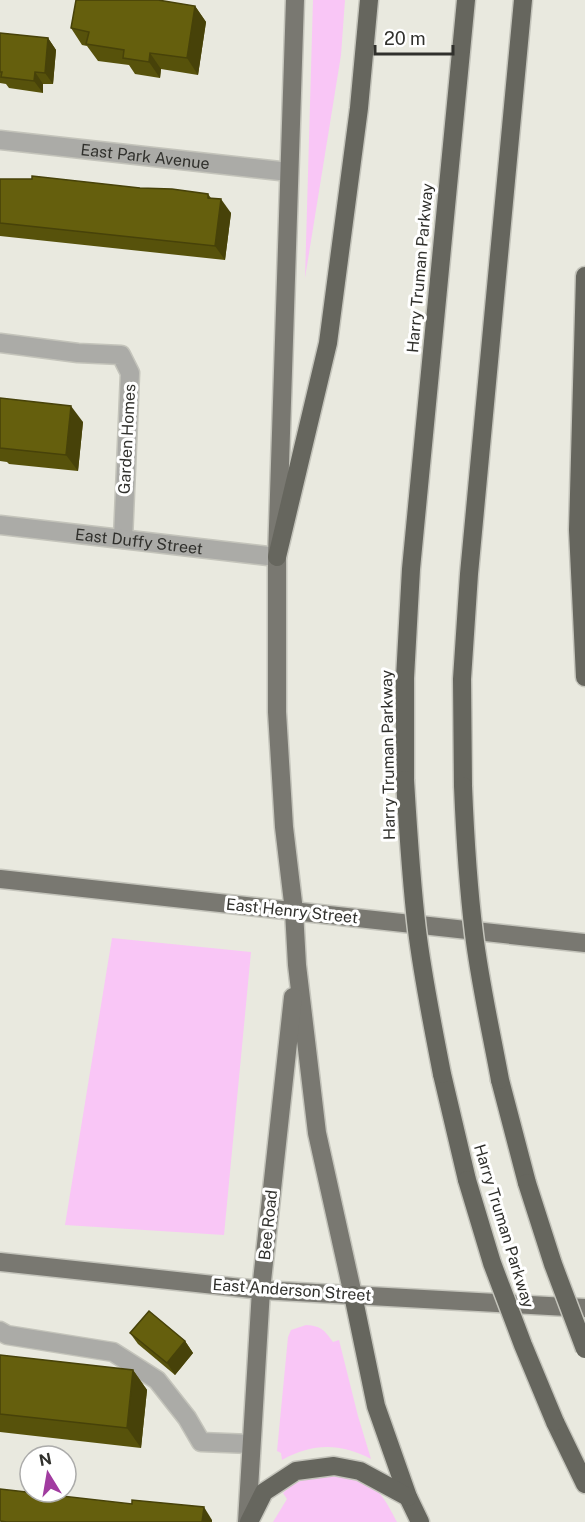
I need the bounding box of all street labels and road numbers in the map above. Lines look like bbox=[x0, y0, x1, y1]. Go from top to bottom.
street label: East Park Avenue bbox=[80, 139, 211, 173]
street label: Harry Truman Parkway bbox=[403, 182, 437, 354]
street label: Garden Homes bbox=[115, 383, 139, 495]
street label: East Duffy Street bbox=[74, 524, 204, 558]
street label: Harry Truman Parkway bbox=[377, 669, 399, 840]
street label: East Henry Street bbox=[225, 895, 359, 927]
street label: Harry Truman Parkway bbox=[470, 1142, 538, 1311]
street label: Bee Road bbox=[255, 1189, 281, 1261]
street label: East Anderson Street bbox=[212, 1275, 372, 1305]

